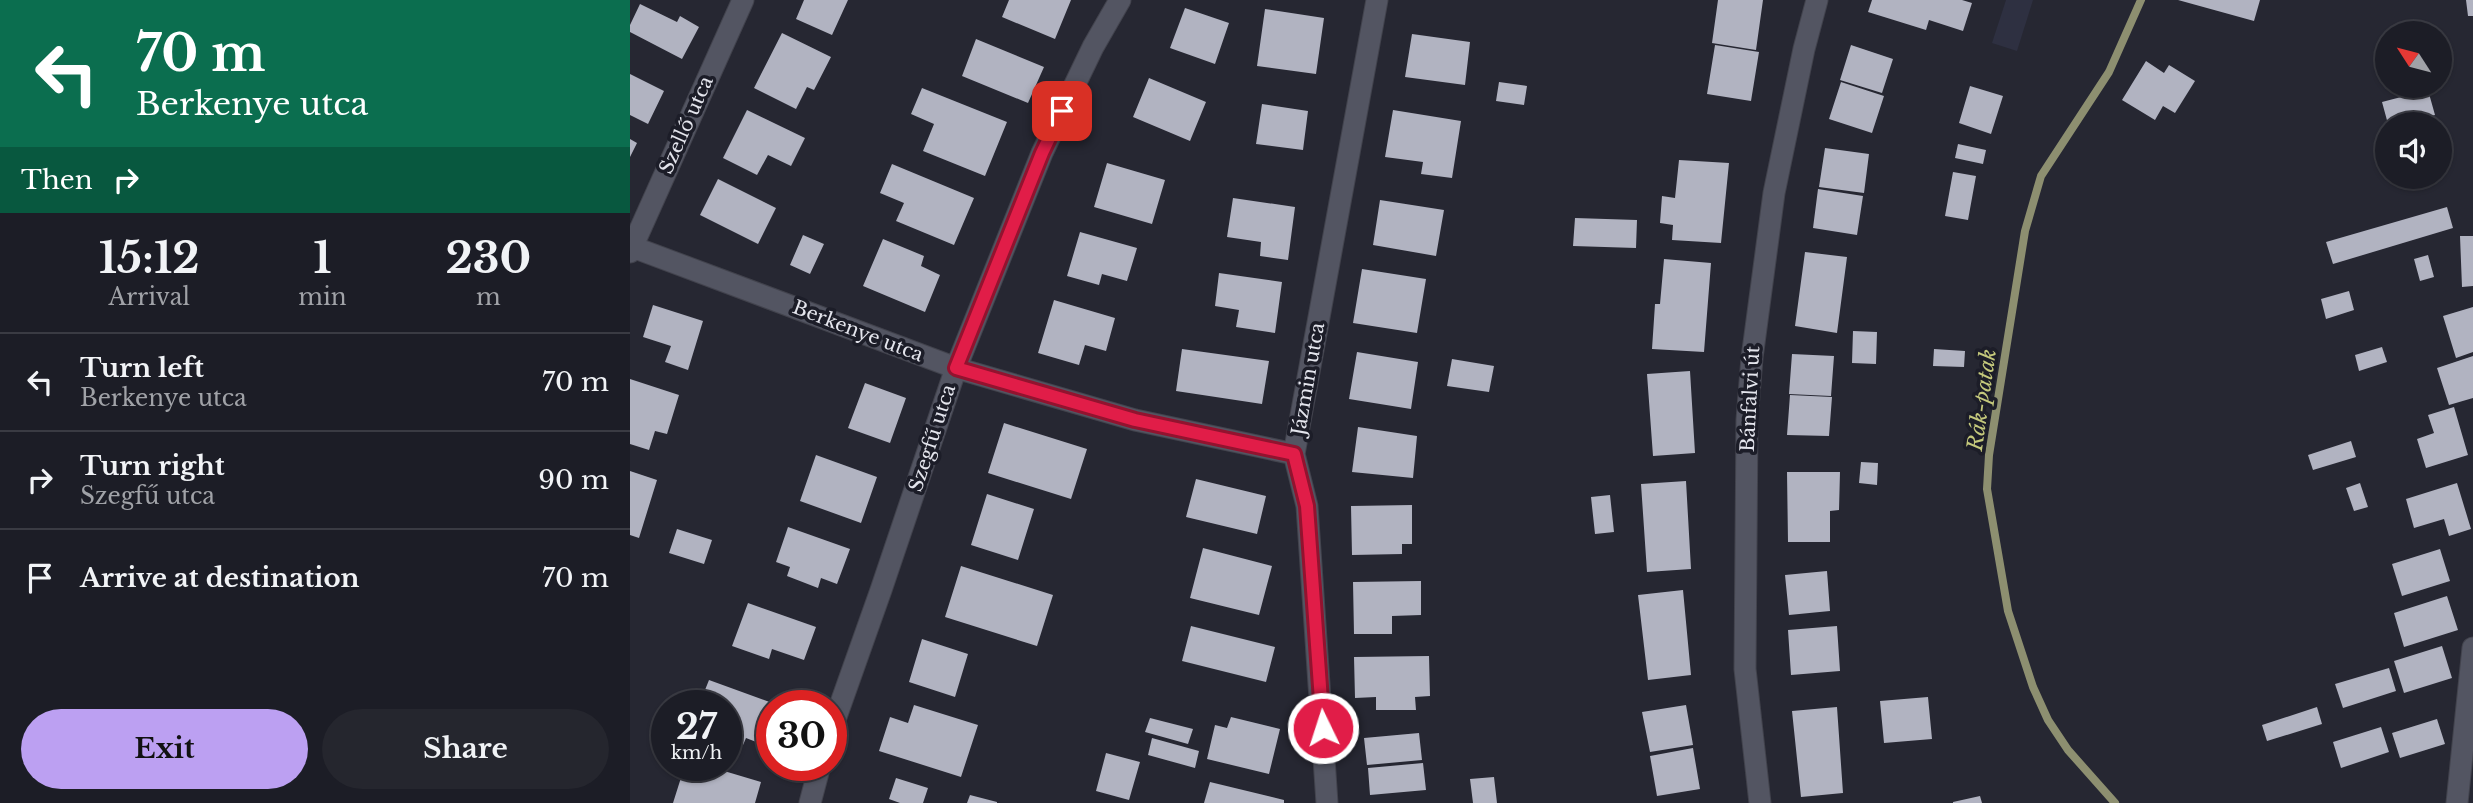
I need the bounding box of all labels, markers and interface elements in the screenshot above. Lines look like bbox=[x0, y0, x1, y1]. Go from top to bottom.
north arrow bbox=[2375, 21, 2452, 98]
map controls bbox=[2375, 21, 2452, 189]
text: 70 m bbox=[136, 23, 266, 84]
icon: left bbox=[21, 28, 112, 119]
street label: Szellő utca bbox=[654, 72, 718, 177]
pin bbox=[1032, 81, 1092, 141]
text: Berkenye utca bbox=[136, 84, 368, 124]
icon: arrive bbox=[1043, 92, 1081, 130]
button: sound bbox=[2375, 112, 2452, 189]
icon: right bbox=[107, 161, 145, 199]
text: Then bbox=[21, 164, 93, 196]
text: 15:12 bbox=[99, 232, 200, 284]
text: 1 bbox=[313, 232, 332, 284]
text: 230 bbox=[445, 232, 531, 284]
text: Arrival bbox=[108, 283, 190, 311]
text: min bbox=[298, 283, 347, 311]
text: m bbox=[476, 283, 501, 311]
street label: Berkenye utca bbox=[790, 296, 927, 367]
street label: Jázmin utca bbox=[1286, 320, 1329, 440]
street label: Bánfalvi út bbox=[1736, 345, 1764, 453]
water label: Rák-patak bbox=[1962, 347, 2002, 454]
text: Turn left bbox=[80, 352, 204, 384]
icon: left bbox=[21, 363, 59, 401]
text: 70 m bbox=[542, 366, 609, 398]
street label: Szegfű utca bbox=[904, 381, 960, 495]
text: Berkenye utca bbox=[80, 384, 247, 412]
text: Turn right bbox=[80, 450, 225, 482]
icon: right bbox=[21, 461, 59, 499]
text: 90 m bbox=[538, 464, 609, 496]
text: Szegfű utca bbox=[80, 482, 215, 510]
icon: arrive bbox=[21, 559, 59, 597]
text: Arrive at destination bbox=[80, 562, 360, 594]
text: 70 m bbox=[542, 562, 609, 594]
speed limit sign: 30 bbox=[756, 690, 847, 781]
position arrow bbox=[1286, 691, 1360, 765]
text: 27 bbox=[676, 705, 717, 748]
button: Exit bbox=[21, 709, 308, 789]
button: Share bbox=[322, 709, 609, 789]
text: km/h bbox=[671, 742, 722, 764]

